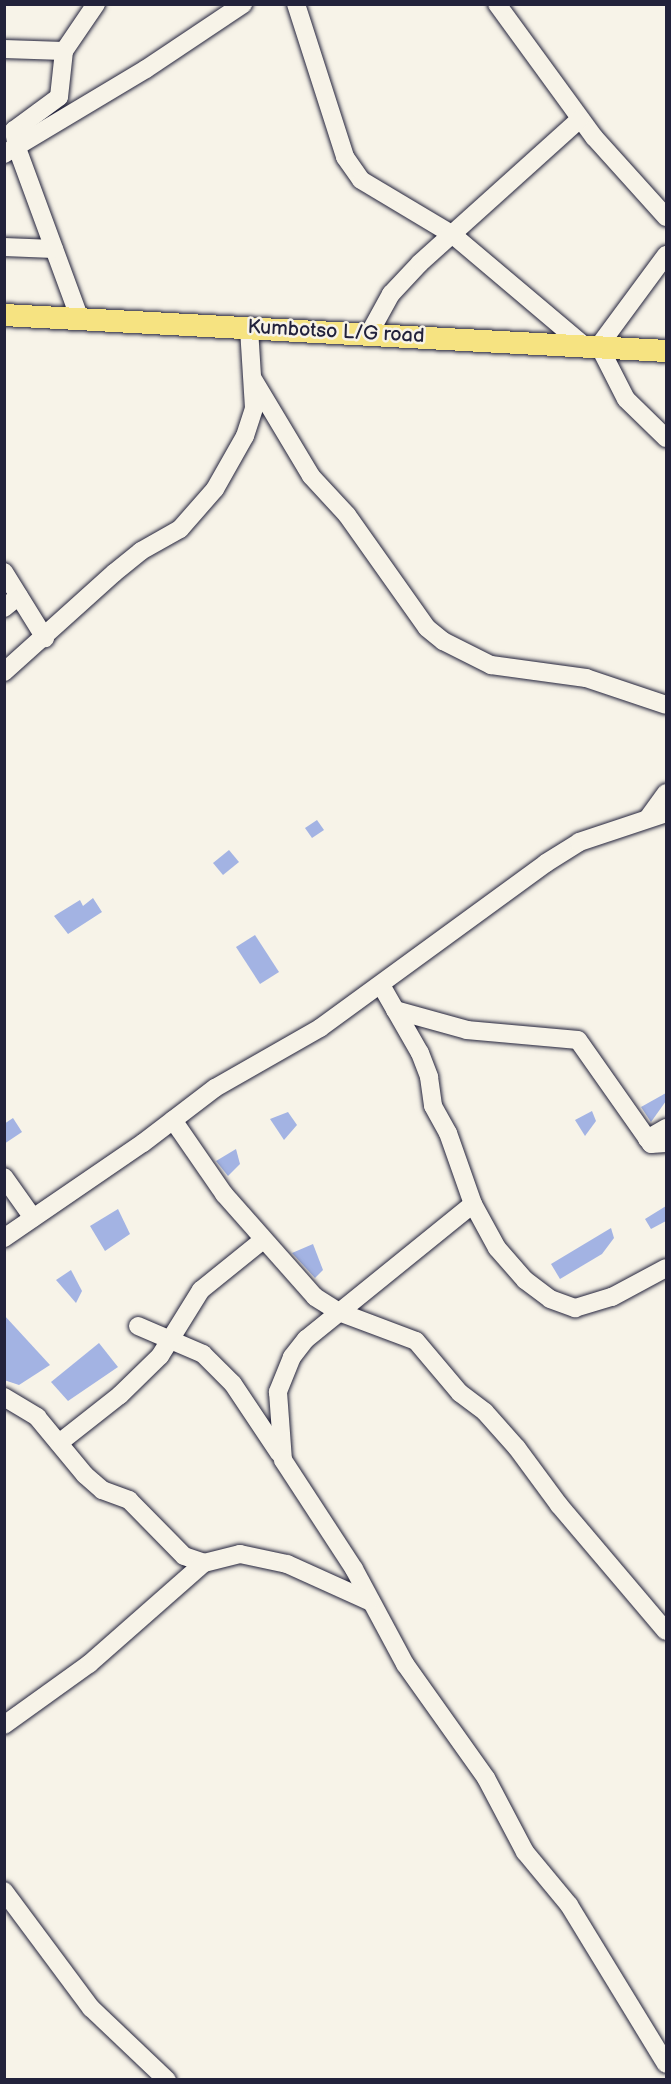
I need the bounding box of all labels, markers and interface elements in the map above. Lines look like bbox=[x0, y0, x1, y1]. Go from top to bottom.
street label: Kumbotso L/G road bbox=[247, 315, 425, 349]

